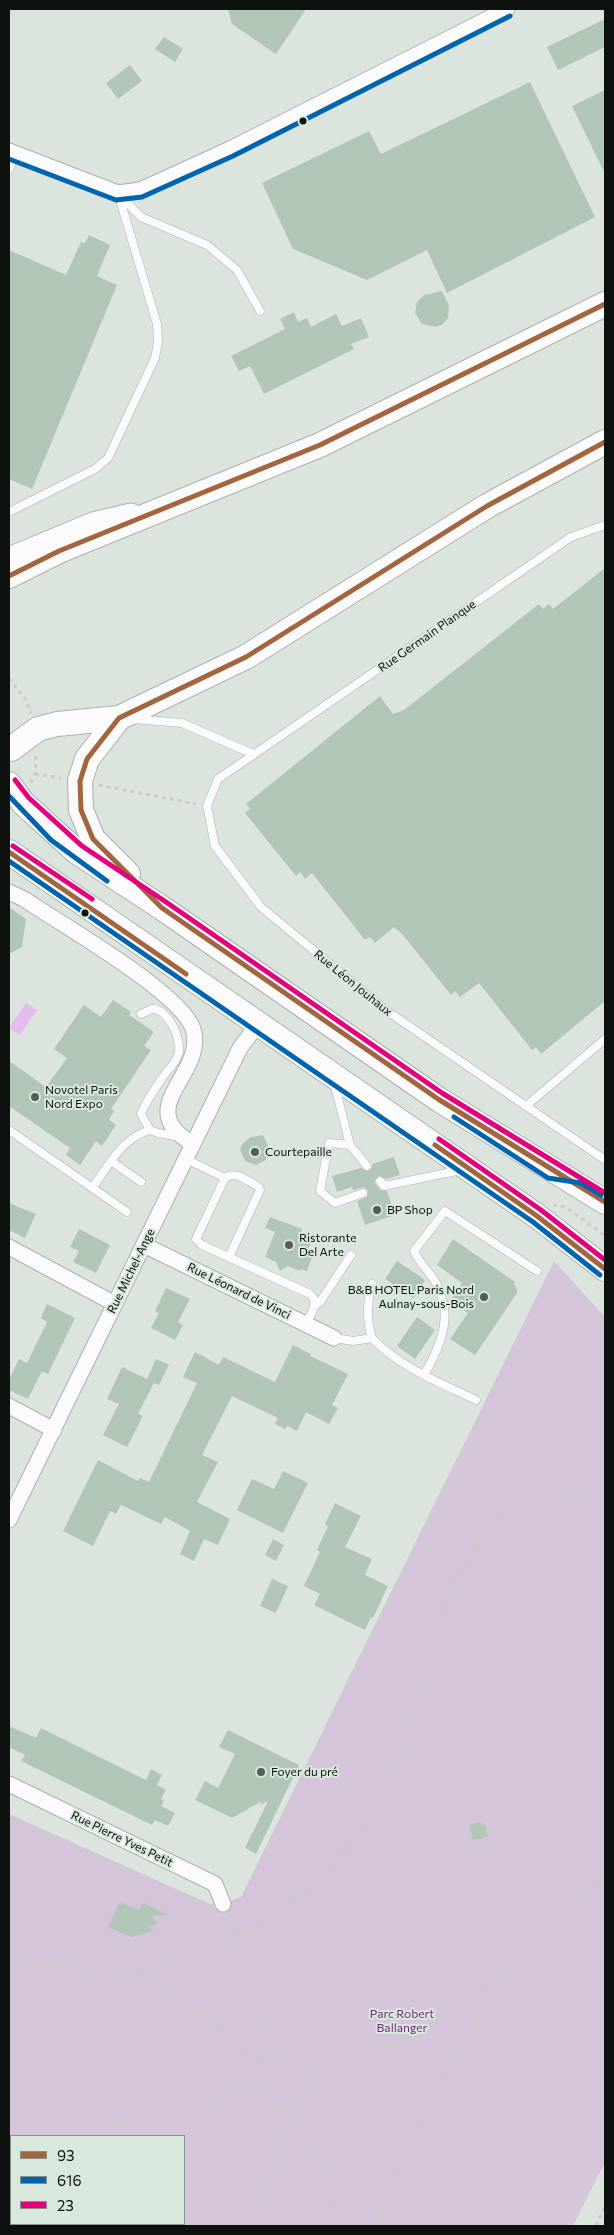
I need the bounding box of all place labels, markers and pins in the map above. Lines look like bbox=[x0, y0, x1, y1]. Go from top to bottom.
unlabelled marker bbox=[298, 116, 308, 126]
unlabelled marker bbox=[80, 908, 90, 918]
place label: Novotel Paris Nord Expo bbox=[45, 1083, 118, 1111]
marker: Novotel Paris Nord Expo bbox=[29, 1091, 41, 1103]
place label: Courtepaille bbox=[265, 1145, 332, 1159]
marker: Courtepaille bbox=[249, 1146, 261, 1158]
place label: BP Shop bbox=[387, 1203, 433, 1217]
marker: BP Shop bbox=[371, 1204, 383, 1216]
place label: Ristorante Del Arte bbox=[299, 1231, 357, 1259]
marker: Ristorante Del Arte bbox=[283, 1239, 295, 1251]
place label: B&B HOTEL Paris Nord Aulnay-sous-Bois bbox=[348, 1283, 474, 1311]
marker: B&B HOTEL Paris Nord Aulnay-sous-Bois bbox=[478, 1291, 490, 1303]
place label: Foyer du pré bbox=[271, 1765, 338, 1779]
marker: Foyer du pré bbox=[255, 1766, 267, 1778]

